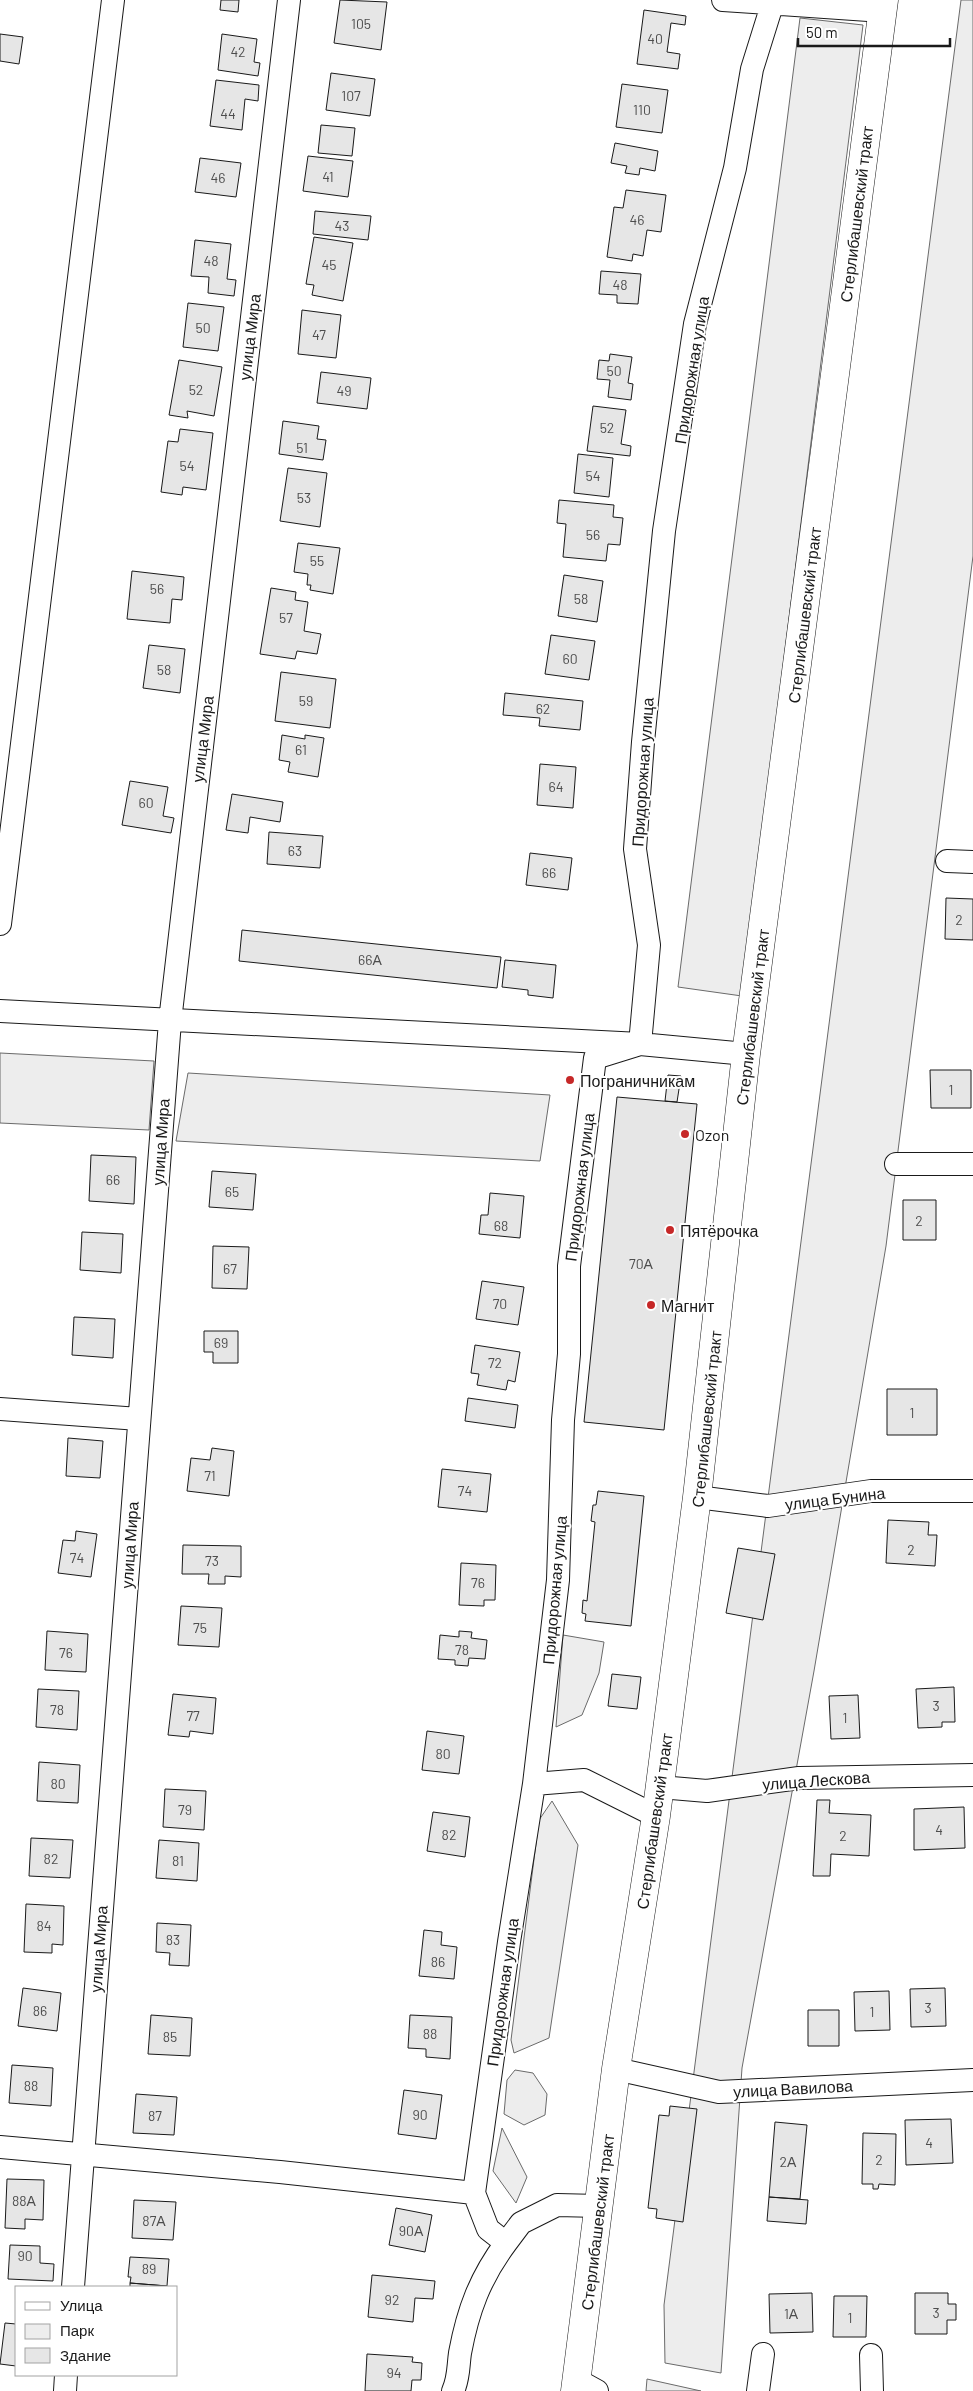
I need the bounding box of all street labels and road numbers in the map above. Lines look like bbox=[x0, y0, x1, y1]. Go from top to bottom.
street label: Стерлибашевский тракт bbox=[836, 124, 876, 303]
street label: улица Мира bbox=[234, 292, 264, 381]
street label: Придорожная улица bbox=[670, 295, 712, 445]
street label: Стерлибашевский тракт bbox=[784, 525, 824, 704]
street label: улица Мира bbox=[187, 694, 217, 783]
street label: Придорожная улица bbox=[627, 697, 657, 847]
street label: Стерлибашевский тракт bbox=[732, 927, 772, 1106]
street label: улица Мира bbox=[147, 1098, 173, 1186]
street label: Придорожная улица bbox=[560, 1112, 598, 1262]
street label: Стерлибашевский тракт bbox=[687, 1329, 725, 1508]
street label: улица Бунина bbox=[784, 1482, 886, 1514]
street label: улица Мира bbox=[116, 1501, 142, 1589]
street label: Придорожная улица bbox=[538, 1515, 570, 1665]
street label: Стерлибашевский тракт bbox=[632, 1731, 676, 1910]
street label: улица Лескова bbox=[762, 1767, 871, 1793]
street label: улица Мира bbox=[85, 1905, 111, 1993]
street label: Придорожная улица bbox=[482, 1917, 522, 2067]
street label: улица Вавилова bbox=[733, 2075, 853, 2101]
street label: Стерлибашевский тракт bbox=[577, 2132, 617, 2311]

